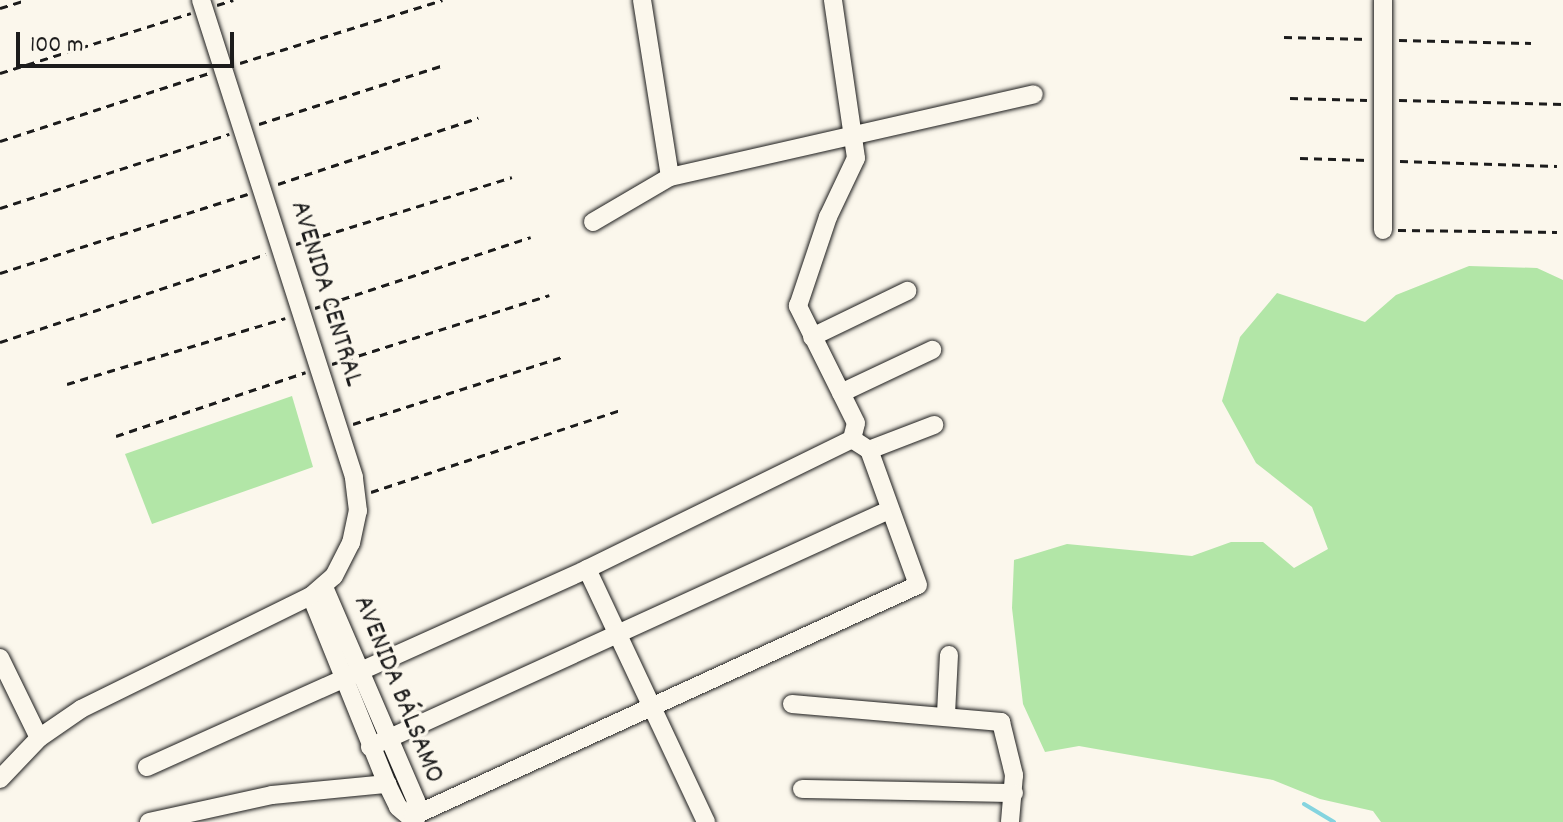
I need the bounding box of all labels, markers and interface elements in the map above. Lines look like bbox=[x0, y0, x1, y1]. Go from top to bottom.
scale bar bbox=[20, 16, 238, 66]
text: 100 m bbox=[30, 29, 83, 63]
street label: AVENIDA CENTRAL bbox=[281, 197, 369, 391]
street label: AVENIDA BÁLSAMO bbox=[344, 591, 450, 789]

